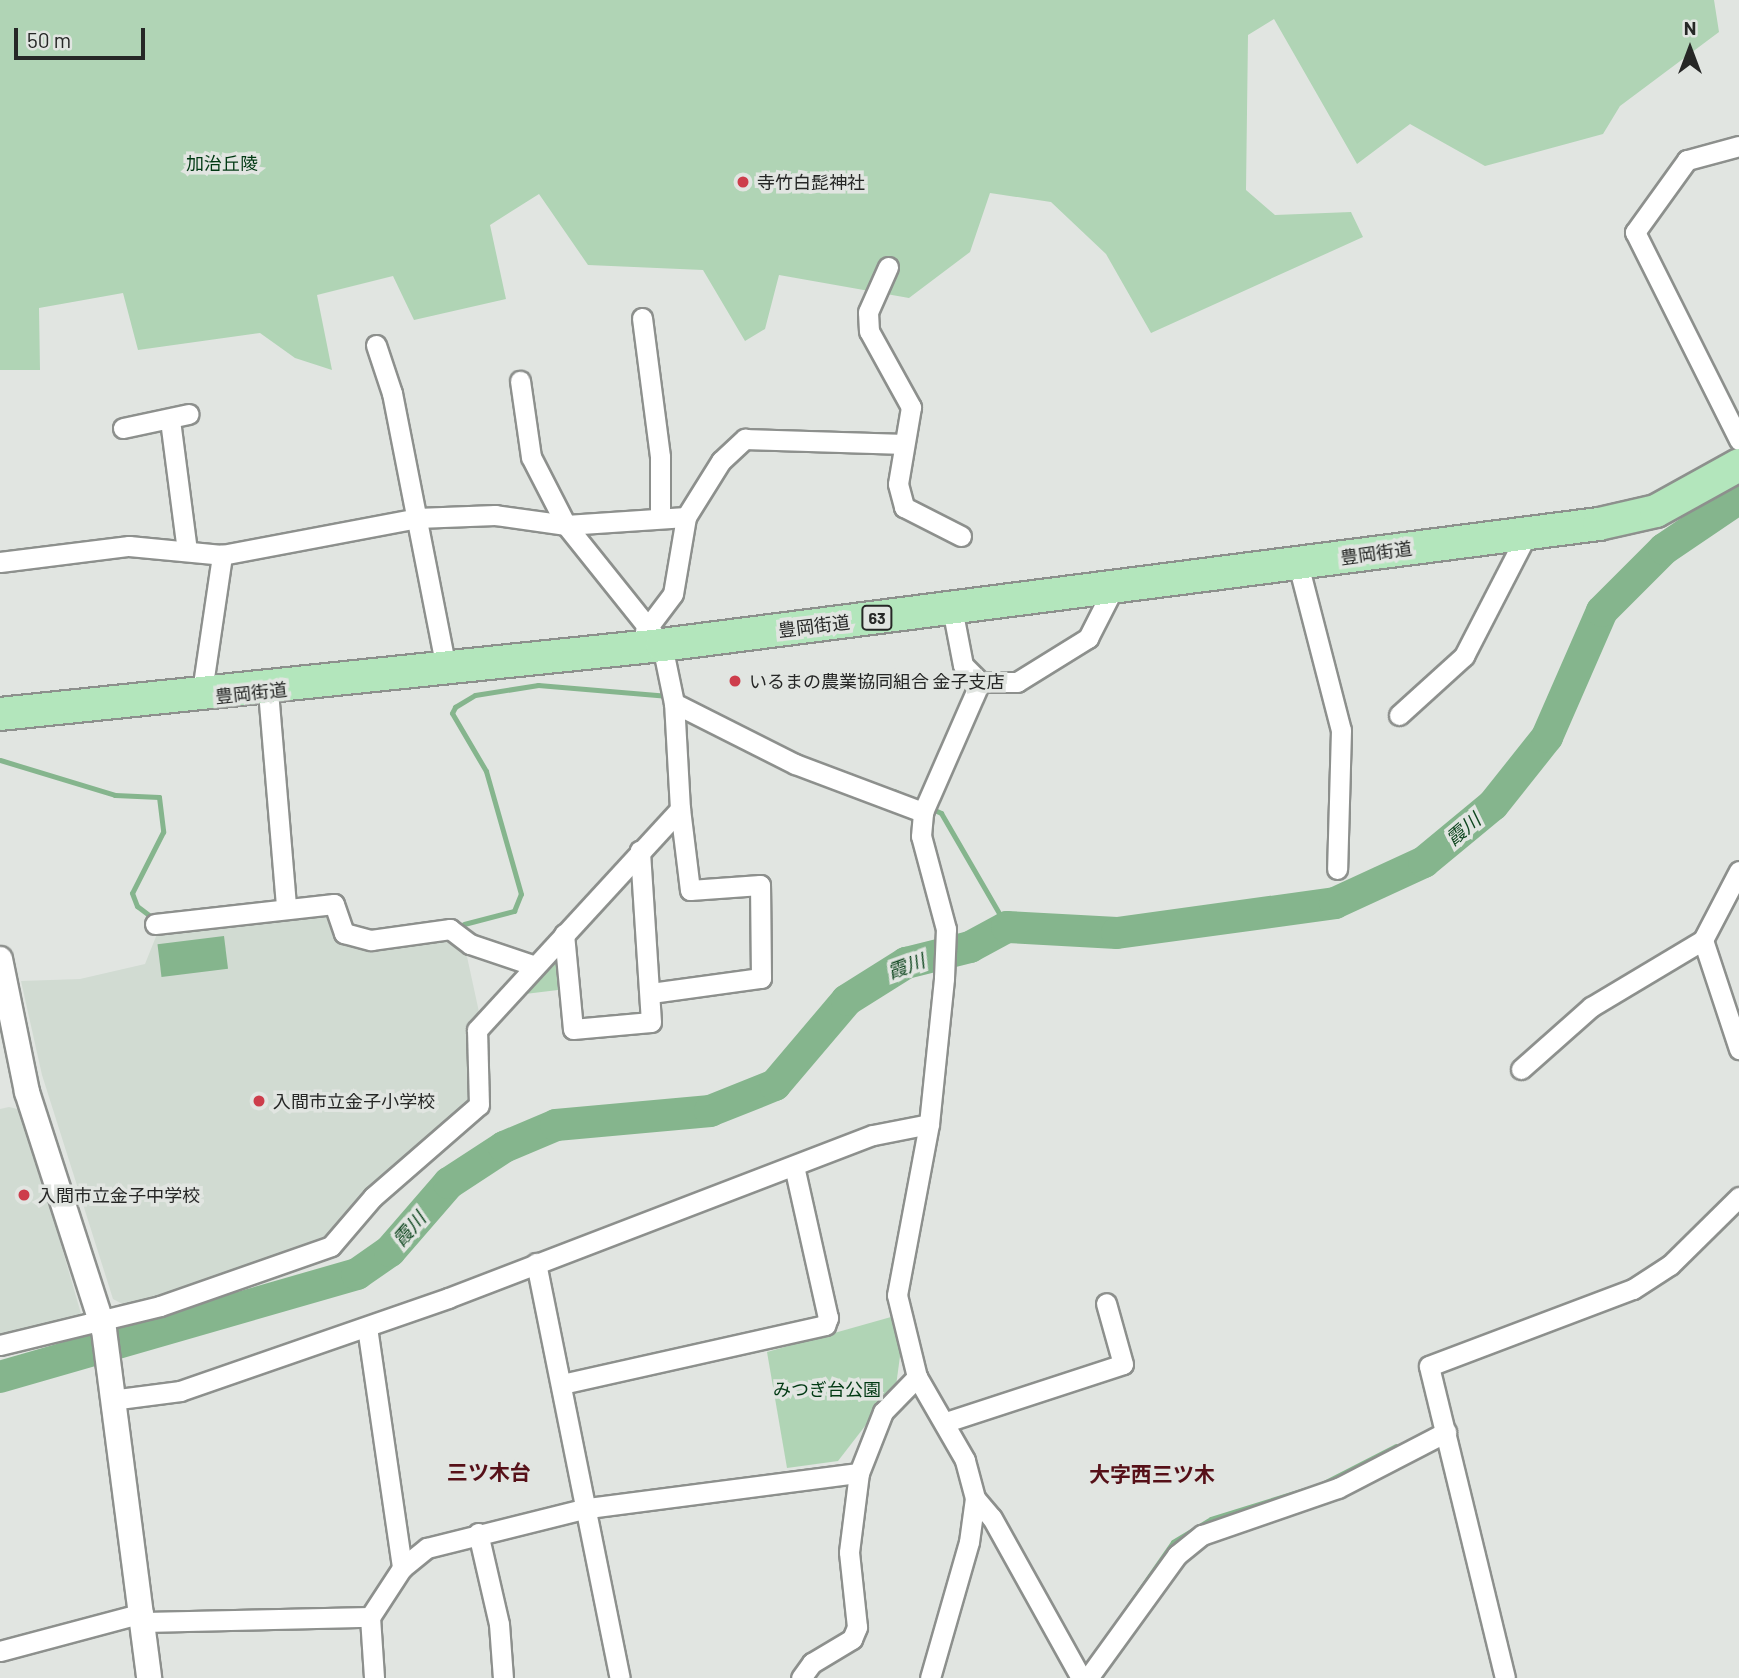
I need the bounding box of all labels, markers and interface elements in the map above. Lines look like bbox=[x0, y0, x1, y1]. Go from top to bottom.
scale bar bbox=[18, 14, 149, 58]
north arrow bbox=[1655, 14, 1725, 84]
text: N bbox=[1684, 16, 1696, 39]
text: 50 m bbox=[27, 27, 71, 52]
park label: 加治丘陵 bbox=[186, 152, 258, 174]
place label: 寺竹白髭神社 bbox=[757, 171, 865, 193]
marker: 寺竹白髭神社 bbox=[735, 174, 751, 190]
street label: 豊岡街道 bbox=[1339, 537, 1413, 569]
road number: 63 bbox=[861, 606, 893, 631]
street label: 豊岡街道 bbox=[777, 611, 851, 641]
place label: いるまの農業協同組合 金子支店 bbox=[749, 670, 1005, 692]
marker: いるまの農業協同組合 金子支店 bbox=[727, 673, 743, 689]
street label: 豊岡街道 bbox=[214, 678, 288, 708]
water label: 霞川 bbox=[1441, 808, 1485, 850]
water label: 霞川 bbox=[884, 949, 928, 983]
place label: 入間市立金子小学校 bbox=[273, 1090, 435, 1112]
marker: 入間市立金子小学校 bbox=[251, 1093, 267, 1109]
place label: 入間市立金子中学校 bbox=[38, 1184, 200, 1206]
marker: 入間市立金子中学校 bbox=[16, 1187, 32, 1203]
water label: 霞川 bbox=[388, 1207, 430, 1251]
park label: みつぎ台公園 bbox=[773, 1378, 881, 1400]
district label: 三ツ木台 bbox=[447, 1459, 531, 1485]
district label: 大字西三ツ木 bbox=[1089, 1461, 1215, 1487]

